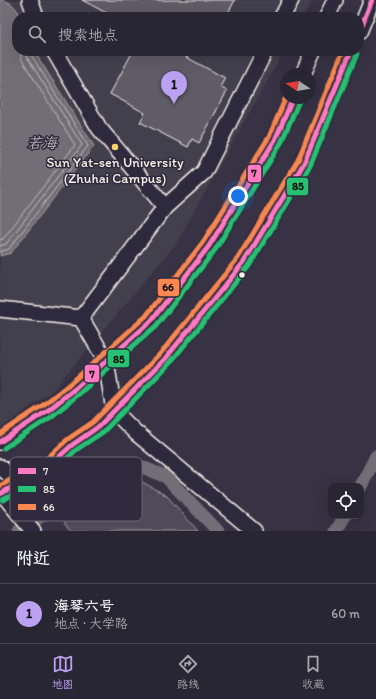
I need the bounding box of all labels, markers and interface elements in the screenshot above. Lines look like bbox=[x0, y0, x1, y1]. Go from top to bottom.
search box bbox=[12, 12, 364, 56]
icon: search bbox=[26, 23, 48, 45]
text: 搜索地点 bbox=[58, 26, 118, 44]
north arrow bbox=[280, 68, 316, 104]
pin: 1 bbox=[161, 71, 187, 104]
water label: 若海 bbox=[27, 134, 59, 152]
marker: Sun Yat-sen University (Zhuhai Campus) bbox=[110, 142, 120, 152]
place label: Sun Yat-sen University (Zhuhai Campus) bbox=[46, 154, 184, 187]
line badge: 7 bbox=[247, 164, 262, 183]
text: 7 bbox=[250, 167, 257, 180]
line badge: 85 bbox=[286, 177, 309, 196]
text: 85 bbox=[292, 180, 304, 193]
your location bbox=[228, 186, 248, 206]
unlabelled marker bbox=[237, 270, 247, 280]
line badge: 66 bbox=[157, 278, 180, 297]
text: 66 bbox=[162, 281, 174, 294]
line badge: 85 bbox=[107, 349, 130, 368]
text: 85 bbox=[113, 353, 125, 366]
line badge: 7 bbox=[84, 364, 100, 383]
text: 7 bbox=[88, 368, 95, 381]
legend bbox=[10, 457, 142, 521]
text: 7 bbox=[43, 465, 49, 478]
text: 85 bbox=[43, 483, 55, 496]
map controls bbox=[328, 483, 364, 519]
button: locate bbox=[328, 483, 364, 519]
text: 66 bbox=[43, 501, 55, 514]
text: 附近 bbox=[16, 548, 50, 568]
text: 海琴六号 bbox=[54, 597, 114, 615]
text: 1 bbox=[26, 606, 32, 621]
text: 60 m bbox=[331, 606, 360, 621]
text: 地点 · 大学路 bbox=[54, 616, 128, 631]
tab: 地图 bbox=[52, 653, 74, 691]
tab: 路线 bbox=[177, 653, 199, 691]
tab: 收藏 bbox=[302, 653, 324, 691]

